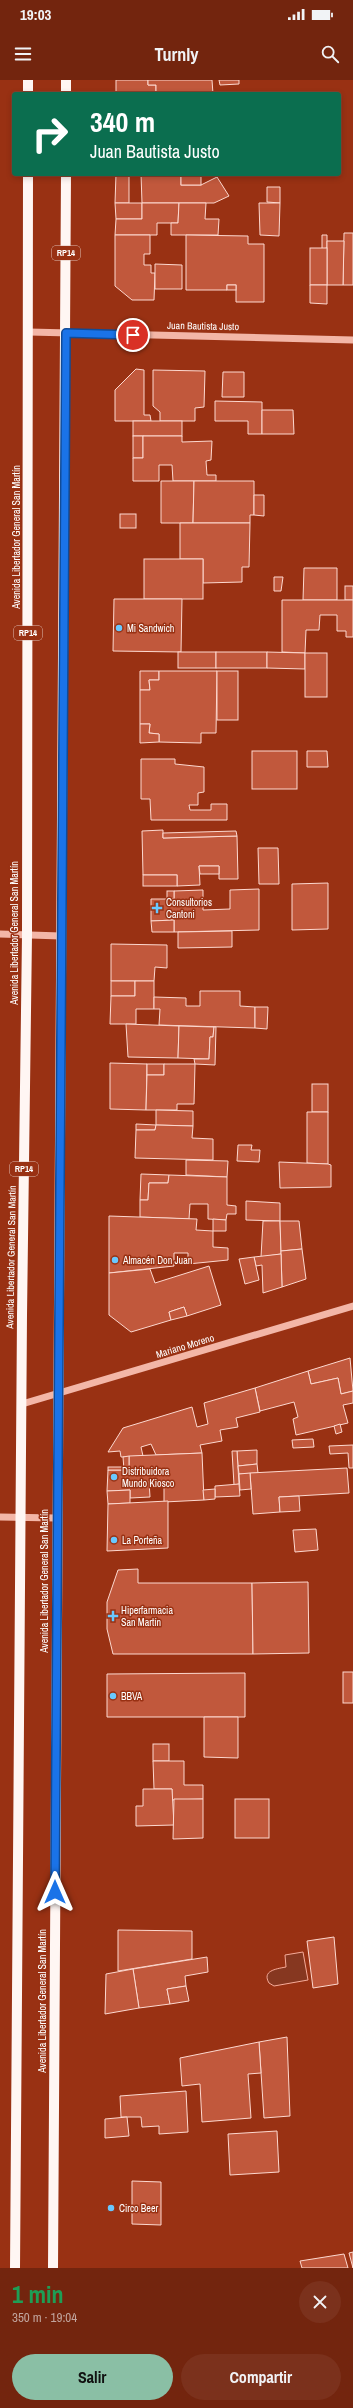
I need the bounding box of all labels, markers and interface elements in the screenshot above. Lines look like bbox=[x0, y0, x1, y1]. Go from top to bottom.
text: 19:03 bbox=[20, 4, 51, 25]
text: Turnly bbox=[154, 42, 199, 67]
icon: menu bbox=[12, 43, 34, 65]
icon: search bbox=[319, 43, 341, 65]
text: 340 m bbox=[90, 103, 155, 141]
icon: right bbox=[24, 108, 76, 160]
text: Juan Bautista Justo bbox=[90, 139, 220, 164]
road number: RP14 bbox=[52, 246, 80, 260]
pin bbox=[116, 318, 150, 352]
street label: Juan Bautista Justo bbox=[167, 319, 240, 333]
icon: arrive bbox=[122, 324, 144, 346]
street label: Avenida Libertador General San Martín bbox=[10, 465, 23, 610]
place label: Mi Sandwich bbox=[127, 622, 174, 635]
marker: Mi Sandwich bbox=[114, 623, 124, 633]
road number: RP14 bbox=[14, 626, 42, 640]
street label: Avenida Libertador General San Martín bbox=[8, 861, 21, 1006]
place label: Consultorios Cantoni bbox=[166, 896, 212, 921]
marker: Consultorios Cantoni bbox=[151, 902, 163, 914]
road number: RP14 bbox=[10, 1162, 38, 1176]
street label: Avenida Libertador General San Martín bbox=[3, 1185, 19, 1330]
place label: Almacén Don Juan bbox=[122, 1254, 192, 1267]
marker: Almacén Don Juan bbox=[110, 1255, 120, 1265]
street label: Mariano Moreno bbox=[154, 1331, 216, 1361]
place label: Distribuidora Mundo Kiosco bbox=[122, 1465, 175, 1490]
marker: Distribuidora Mundo Kiosco bbox=[109, 1472, 119, 1482]
street label: Avenida Libertador General San Martín bbox=[38, 1509, 51, 1654]
place label: La Porteña bbox=[122, 1534, 163, 1547]
marker: La Porteña bbox=[109, 1535, 119, 1545]
place label: Hiperfarmacia San Martín bbox=[121, 1604, 173, 1629]
marker: Hiperfarmacia San Martín bbox=[108, 1611, 118, 1621]
place label: BBVA bbox=[121, 1690, 143, 1703]
marker: BBVA bbox=[108, 1691, 118, 1701]
position arrow bbox=[34, 1871, 76, 1913]
street label: Avenida Libertador General San Martín bbox=[36, 1929, 49, 2074]
place label: Circo Beer bbox=[119, 2202, 158, 2215]
marker: Circo Beer bbox=[106, 2203, 116, 2213]
text: 1 min bbox=[12, 2278, 63, 2310]
button: close bbox=[299, 2281, 341, 2323]
text: 350 m · 19:04 bbox=[12, 2309, 77, 2326]
button: Salir bbox=[12, 2354, 173, 2400]
button: Compartir bbox=[181, 2354, 341, 2400]

